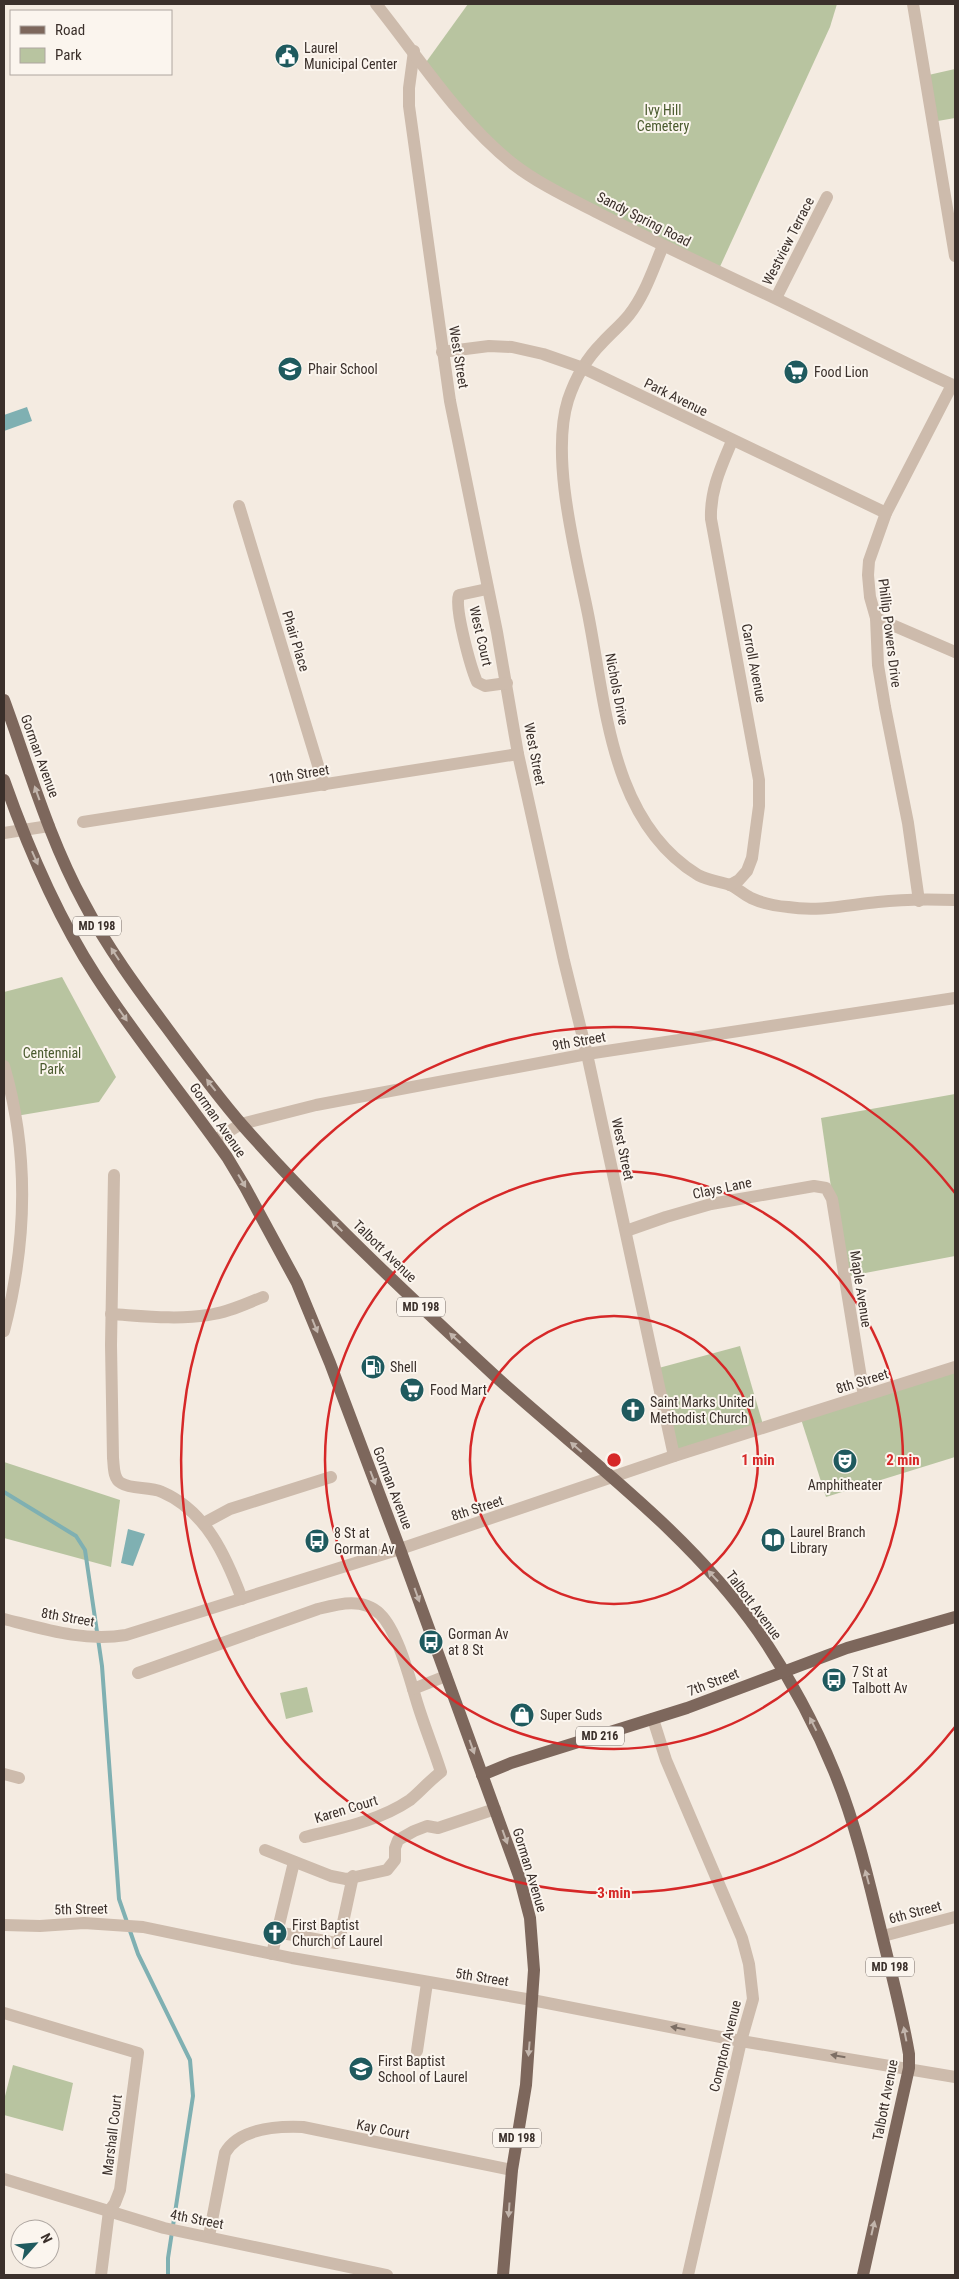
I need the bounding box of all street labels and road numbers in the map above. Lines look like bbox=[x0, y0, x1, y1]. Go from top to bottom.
street label: Sandy Spring Road bbox=[594, 188, 694, 250]
street label: Westview Terrace bbox=[759, 194, 817, 288]
street label: West Street bbox=[446, 324, 472, 390]
street label: Park Avenue bbox=[642, 375, 711, 419]
street label: Phillip Powers Drive bbox=[875, 578, 905, 689]
street label: West Court bbox=[466, 604, 496, 668]
street label: Phair Place bbox=[279, 609, 313, 674]
street label: Carroll Avenue bbox=[739, 622, 770, 704]
street label: Nichols Drive bbox=[602, 652, 632, 727]
street label: Gorman Avenue bbox=[18, 712, 63, 800]
street label: West Street bbox=[521, 721, 549, 787]
street label: 10th Street bbox=[268, 761, 330, 787]
road number: MD 198 bbox=[73, 916, 121, 936]
street label: 9th Street bbox=[551, 1028, 607, 1054]
street label: Gorman Avenue bbox=[186, 1080, 250, 1161]
street label: West Street bbox=[609, 1116, 637, 1182]
street label: Clays Lane bbox=[691, 1174, 753, 1202]
street label: Talbott Avenue bbox=[350, 1217, 420, 1286]
street label: Maple Avenue bbox=[847, 1249, 875, 1329]
road number: MD 198 bbox=[397, 1298, 445, 1316]
street label: 8th Street bbox=[834, 1365, 890, 1397]
street label: Gorman Avenue bbox=[370, 1444, 416, 1532]
street label: 8th Street bbox=[449, 1492, 505, 1524]
street label: Talbott Avenue bbox=[723, 1567, 785, 1643]
street label: 8th Street bbox=[40, 1604, 96, 1630]
street label: 7th Street bbox=[685, 1665, 741, 1699]
road number: MD 216 bbox=[576, 1726, 624, 1745]
street label: Karen Court bbox=[312, 1792, 380, 1826]
street label: Gorman Avenue bbox=[510, 1826, 551, 1914]
street label: 6th Street bbox=[887, 1897, 943, 1927]
street label: 5th Street bbox=[54, 1901, 108, 1917]
road number: MD 198 bbox=[866, 1958, 914, 1976]
street label: 5th Street bbox=[454, 1965, 510, 1989]
street label: Compton Avenue bbox=[706, 1998, 744, 2093]
street label: Talbott Avenue bbox=[869, 2058, 901, 2142]
street label: Marshall Court bbox=[99, 2094, 125, 2176]
street label: Kay Court bbox=[355, 2116, 411, 2142]
road number: MD 198 bbox=[493, 2128, 541, 2148]
street label: 4th Street bbox=[169, 2206, 225, 2232]

